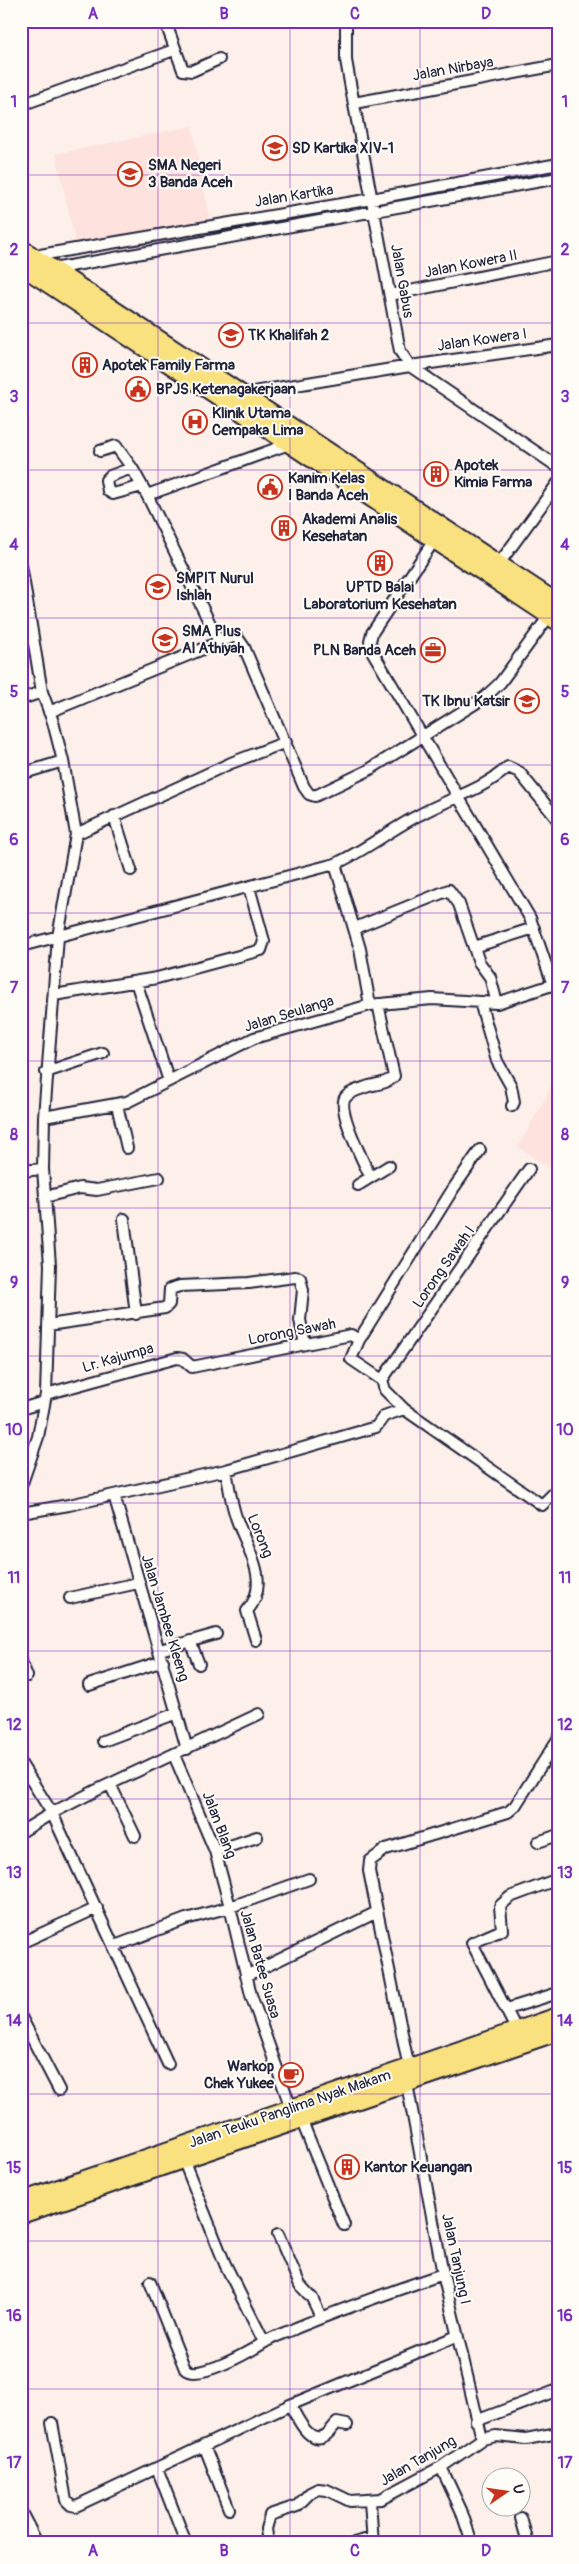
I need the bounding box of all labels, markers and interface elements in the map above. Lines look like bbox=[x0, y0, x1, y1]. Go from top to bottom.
text: A bbox=[88, 4, 99, 24]
text: B bbox=[219, 4, 229, 24]
text: C bbox=[350, 4, 360, 24]
text: D bbox=[481, 4, 491, 24]
street label: Jalan Nirbaya bbox=[411, 53, 495, 85]
text: 1 bbox=[11, 92, 17, 112]
text: 1 bbox=[562, 92, 568, 112]
school or university icon: SD Kartika XIV-1 bbox=[262, 135, 288, 161]
place label: SD Kartika XIV-1 bbox=[292, 139, 394, 158]
place label: SMA Negeri 3 Banda Aceh bbox=[148, 156, 233, 192]
school or university icon: SMA Negeri 3 Banda Aceh bbox=[117, 161, 143, 187]
street label: Jalan Kartika bbox=[253, 180, 335, 212]
text: 2 bbox=[10, 240, 19, 260]
text: 2 bbox=[561, 240, 570, 260]
street label: Jalan Gabus bbox=[386, 243, 418, 320]
street label: Jalan Kowera II bbox=[423, 246, 519, 282]
school or university icon: TK Khalifah 2 bbox=[218, 322, 244, 348]
street label: Jalan Kowera I bbox=[436, 324, 528, 356]
place label: TK Khalifah 2 bbox=[247, 326, 329, 345]
building icon: Apotek Family Farma bbox=[72, 352, 98, 378]
place label: Apotek Family Farma bbox=[102, 356, 235, 375]
public building icon: BPJS Ketenagakerjaan bbox=[125, 376, 151, 402]
place label: BPJS Ketenagakerjaan bbox=[156, 380, 296, 399]
text: 3 bbox=[10, 387, 19, 407]
text: 3 bbox=[561, 387, 570, 407]
place label: Klinik Utama Cempaka Lima bbox=[212, 404, 303, 440]
hospital icon: Klinik Utama Cempaka Lima bbox=[182, 409, 208, 435]
place label: Apotek Kimia Farma bbox=[454, 456, 532, 492]
building icon: Apotek Kimia Farma bbox=[423, 461, 449, 487]
place label: Kanim Kelas I Banda Aceh bbox=[288, 469, 368, 505]
public building icon: Kanim Kelas I Banda Aceh bbox=[257, 474, 283, 500]
place label: Akademi Analis Kesehatan bbox=[302, 510, 397, 546]
building icon: Akademi Analis Kesehatan bbox=[271, 515, 297, 541]
text: 4 bbox=[9, 535, 19, 555]
text: 4 bbox=[560, 535, 570, 555]
building icon: UPTD Balai Laboratorium Kesehatan bbox=[367, 550, 393, 576]
place label: SMPIT Nurul Ishlah bbox=[176, 569, 254, 605]
school or university icon: SMPIT Nurul Ishlah bbox=[145, 574, 171, 600]
place label: UPTD Balai Laboratorium Kesehatan bbox=[303, 578, 457, 614]
place label: SMA Plus Al Athiyah bbox=[182, 622, 245, 658]
school or university icon: SMA Plus Al Athiyah bbox=[152, 627, 178, 653]
office icon: PLN Banda Aceh bbox=[420, 637, 446, 663]
place label: PLN Banda Aceh bbox=[313, 641, 416, 660]
text: 5 bbox=[10, 682, 19, 702]
text: 5 bbox=[561, 682, 570, 702]
school or university icon: TK Ibnu Katsir bbox=[514, 688, 540, 714]
place label: TK Ibnu Katsir bbox=[421, 692, 511, 711]
text: 6 bbox=[9, 830, 19, 850]
text: 6 bbox=[560, 830, 570, 850]
text: 7 bbox=[10, 978, 19, 998]
text: 7 bbox=[561, 978, 570, 998]
street label: Jalan Seulanga bbox=[242, 991, 336, 1037]
text: 8 bbox=[10, 1125, 18, 1145]
text: 8 bbox=[561, 1125, 569, 1145]
street label: Lorong Sawah I bbox=[409, 1222, 479, 1312]
text: 9 bbox=[10, 1273, 18, 1293]
text: 9 bbox=[561, 1273, 569, 1293]
street label: Lorong Sawah bbox=[247, 1314, 337, 1350]
street label: Lr. Kajumpa bbox=[80, 1339, 156, 1377]
text: 10 bbox=[5, 1420, 23, 1440]
text: 10 bbox=[556, 1420, 574, 1440]
street label: Lorong bbox=[243, 1511, 277, 1561]
street label: Jalan Jambee Kleeng bbox=[137, 1552, 193, 1684]
text: 11 bbox=[8, 1568, 20, 1588]
text: 11 bbox=[559, 1568, 571, 1588]
text: 12 bbox=[6, 1715, 22, 1735]
text: 12 bbox=[557, 1715, 573, 1735]
street label: Jalan Blang bbox=[197, 1789, 241, 1861]
text: 13 bbox=[6, 1863, 22, 1883]
text: 13 bbox=[557, 1863, 573, 1883]
street label: Jalan Batee Suasa bbox=[235, 1908, 285, 2020]
text: 14 bbox=[6, 2011, 22, 2031]
text: 14 bbox=[557, 2011, 573, 2031]
place label: Warkop Chek Yukee bbox=[204, 2057, 275, 2093]
cafe icon: Warkop Chek Yukee bbox=[278, 2062, 304, 2088]
street label: Jalan Teuku Panglima Nyak Makam bbox=[186, 2065, 394, 2153]
building icon: Kantor Keuangan bbox=[334, 2154, 360, 2180]
text: 15 bbox=[7, 2158, 22, 2178]
place label: Kantor Keuangan bbox=[364, 2158, 473, 2177]
text: 15 bbox=[558, 2158, 573, 2178]
street label: Jalan Tanjung I bbox=[437, 2212, 475, 2306]
text: 16 bbox=[6, 2306, 22, 2326]
text: 16 bbox=[557, 2306, 573, 2326]
street label: Jalan Tanjung bbox=[376, 2431, 460, 2491]
text: 17 bbox=[7, 2453, 22, 2473]
text: 17 bbox=[558, 2453, 573, 2473]
north arrow bbox=[482, 2466, 532, 2516]
text: U bbox=[509, 2483, 528, 2496]
text: A bbox=[88, 2541, 99, 2561]
text: B bbox=[219, 2541, 229, 2561]
text: C bbox=[350, 2541, 360, 2561]
text: D bbox=[481, 2541, 491, 2561]

